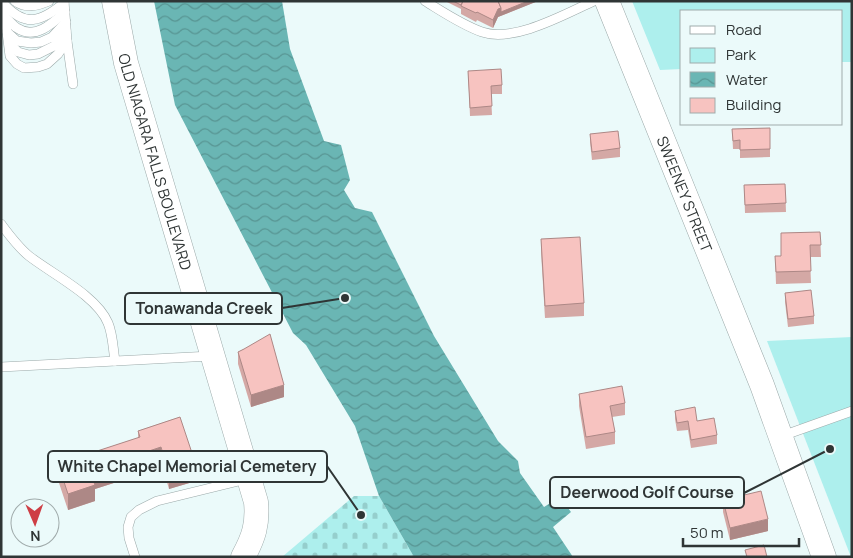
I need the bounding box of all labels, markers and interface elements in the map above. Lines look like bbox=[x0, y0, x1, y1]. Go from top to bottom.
legend bbox=[680, 10, 843, 125]
text: Road bbox=[726, 19, 762, 40]
text: Park bbox=[726, 44, 756, 65]
street label: OLD NIAGARA FALLS BOULEVARD bbox=[114, 52, 197, 272]
text: Water bbox=[726, 69, 768, 90]
text: Building bbox=[726, 94, 781, 115]
street label: SWEENEY STREET bbox=[652, 133, 718, 255]
callout: Tonawanda Creek bbox=[125, 293, 282, 324]
text: Tonawanda Creek bbox=[136, 297, 273, 319]
callout: White Chapel Memorial Cemetery bbox=[48, 451, 327, 482]
text: White Chapel Memorial Cemetery bbox=[58, 455, 316, 477]
callout: Deerwood Golf Course bbox=[550, 477, 744, 508]
text: Deerwood Golf Course bbox=[560, 481, 734, 503]
north arrow bbox=[10, 498, 60, 548]
scale bar bbox=[683, 516, 799, 548]
text: 50 m bbox=[690, 522, 724, 543]
text: N bbox=[30, 527, 41, 546]

